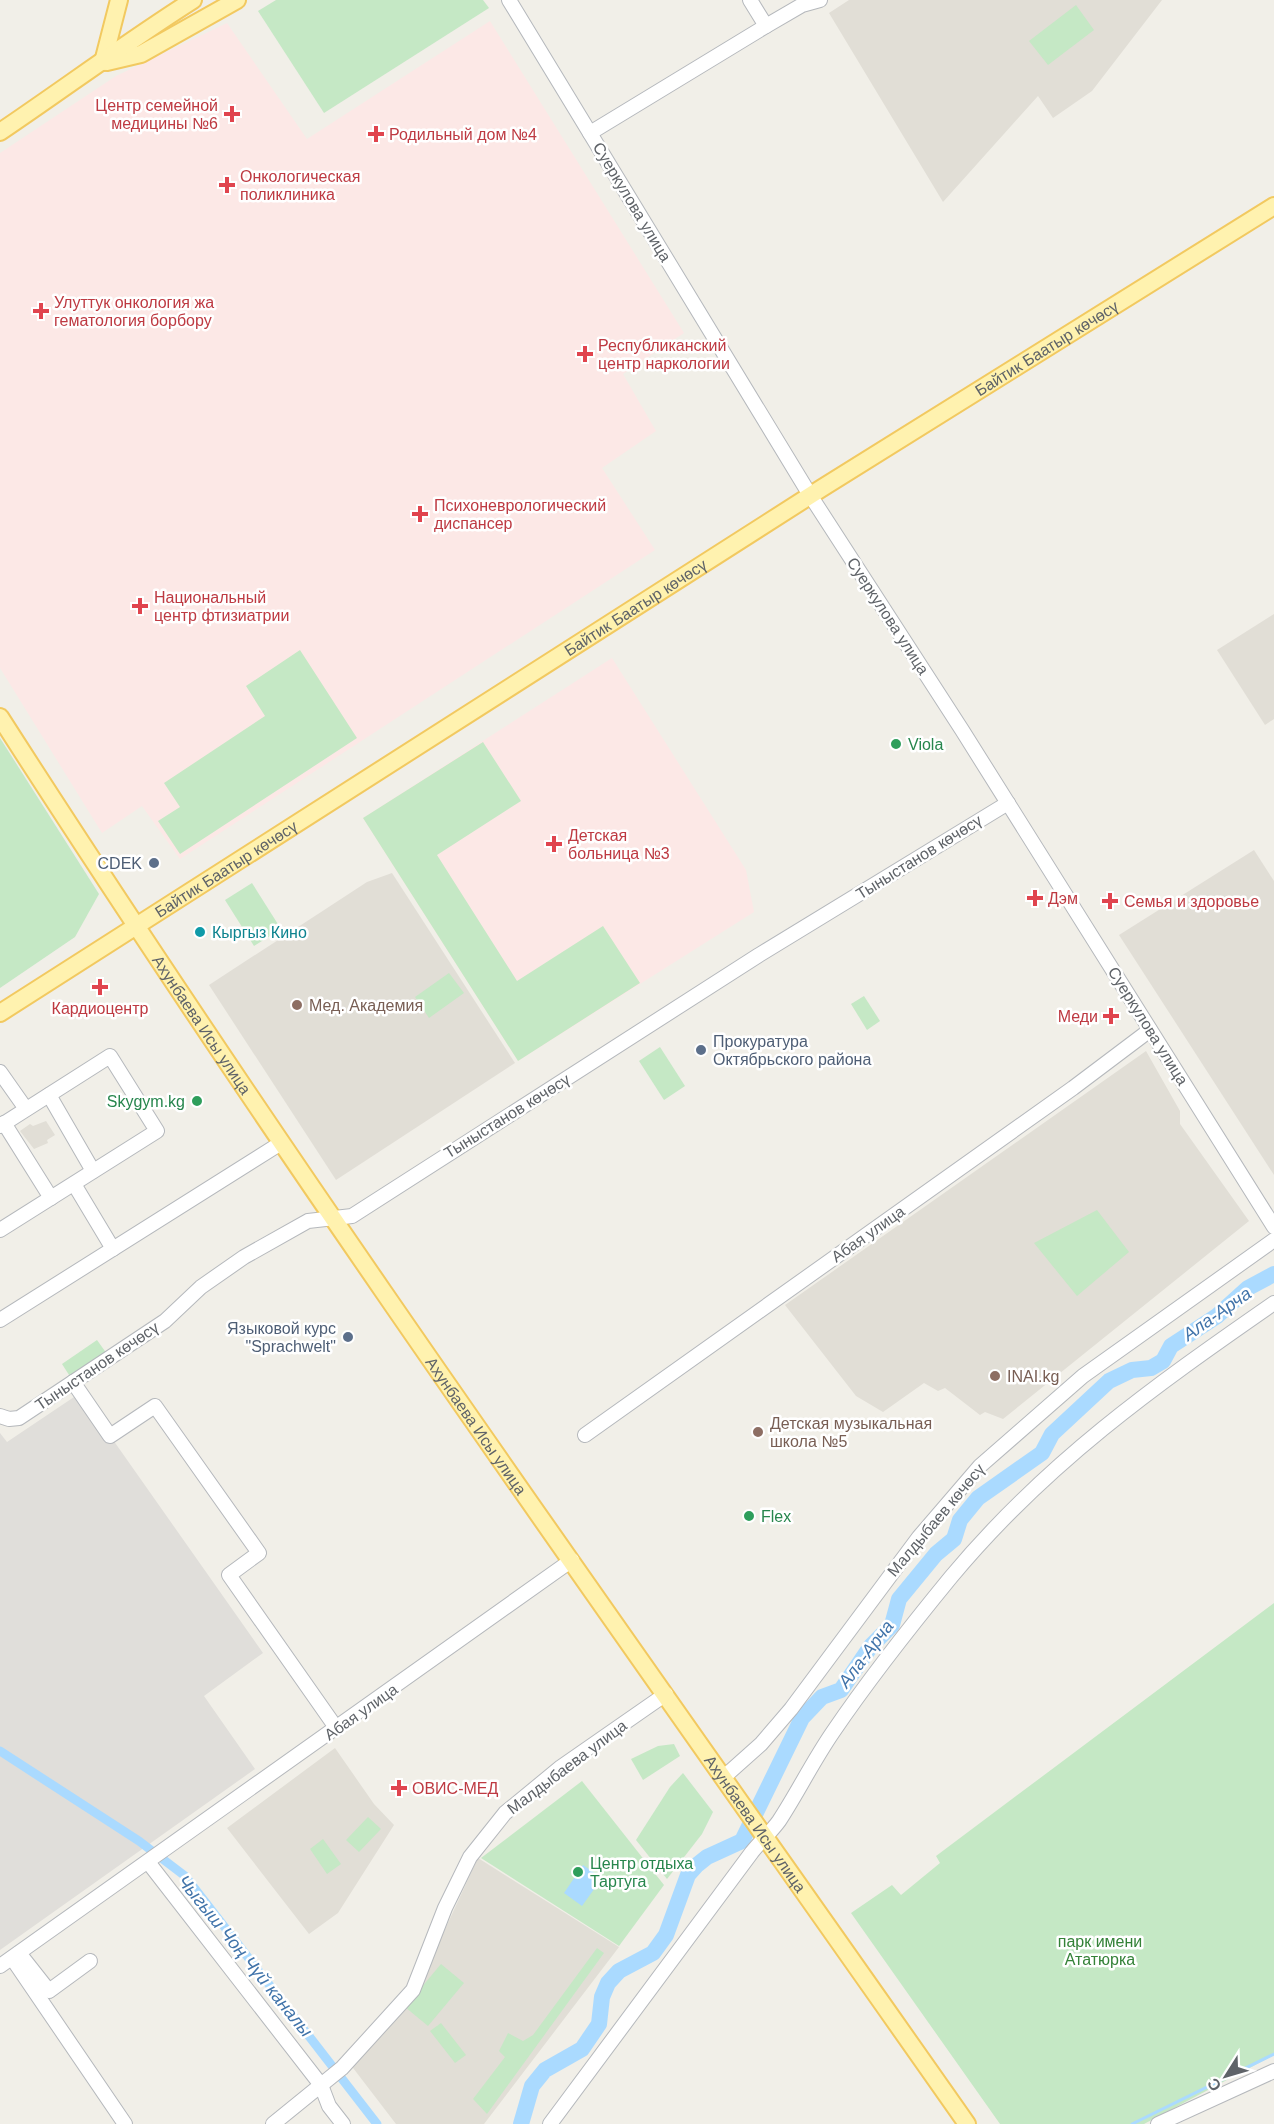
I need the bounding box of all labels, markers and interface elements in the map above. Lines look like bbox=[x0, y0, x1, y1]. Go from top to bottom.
place label: Центр семейной медицины №6 bbox=[95, 97, 218, 132]
marker: Центр семейной медицины №6 bbox=[223, 105, 241, 123]
marker: Родильный дом №4 bbox=[367, 125, 385, 143]
place label: Родильный дом №4 bbox=[389, 126, 537, 143]
street label: Суеркулова улица bbox=[590, 139, 674, 265]
place label: Онкологическая поликлиника bbox=[240, 168, 360, 203]
marker: Онкологическая поликлиника bbox=[218, 176, 236, 194]
place label: Улуттук онкология жа гематология борбору bbox=[54, 294, 214, 329]
street label: Байтик Баатыр көчөсү bbox=[972, 297, 1121, 399]
marker: Улуттук онкология жа гематология борбору bbox=[32, 302, 50, 320]
place label: Республиканский центр наркологии bbox=[598, 337, 730, 372]
marker: Республиканский центр наркологии bbox=[576, 345, 594, 363]
place label: Психоневрологический диспансер bbox=[434, 497, 606, 532]
marker: Психоневрологический диспансер bbox=[411, 505, 429, 523]
street label: Суеркулова улица bbox=[844, 554, 932, 678]
street label: Байтик Баатыр көчөсү bbox=[561, 555, 710, 659]
place label: Национальный центр фтизиатрии bbox=[154, 589, 289, 624]
marker: Национальный центр фтизиатрии bbox=[131, 597, 149, 615]
place label: Viola bbox=[908, 736, 943, 753]
marker: Viola bbox=[889, 737, 903, 751]
street label: Тыныстанов көчөсү bbox=[853, 811, 985, 903]
street label: Байтик Баатыр көчөсү bbox=[152, 817, 300, 920]
place label: Детская больница №3 bbox=[568, 827, 670, 862]
marker: Детская больница №3 bbox=[545, 835, 563, 853]
place label: CDEK bbox=[98, 855, 142, 872]
marker: CDEK bbox=[147, 856, 161, 870]
marker: Дэм bbox=[1026, 889, 1044, 907]
place label: Дэм bbox=[1048, 890, 1078, 907]
marker: Семья и здоровье bbox=[1101, 892, 1119, 910]
place label: Семья и здоровье bbox=[1124, 893, 1259, 910]
place label: Кыргыз Кино bbox=[212, 924, 307, 941]
marker: Кыргыз Кино bbox=[193, 925, 207, 939]
street label: Ахунбаева Исы улица bbox=[149, 952, 255, 1097]
street label: Суеркулова улица bbox=[1105, 964, 1191, 1088]
marker: Кардиоцентр bbox=[91, 978, 109, 996]
place label: Мед. Академия bbox=[309, 997, 423, 1014]
marker: Мед. Академия bbox=[290, 998, 304, 1012]
place label: Кардиоцентр bbox=[52, 1000, 149, 1017]
marker: Меди bbox=[1102, 1007, 1120, 1025]
place label: Меди bbox=[1058, 1008, 1098, 1025]
place label: Прокуратура Октябрьского района bbox=[713, 1033, 871, 1068]
marker: Прокуратура Октябрьского района bbox=[694, 1043, 708, 1057]
street label: Тыныстанов көчөсү bbox=[441, 1070, 573, 1162]
place label: Skygym.kg bbox=[107, 1093, 185, 1110]
marker: Skygym.kg bbox=[190, 1094, 204, 1108]
street label: Абая улица bbox=[828, 1202, 908, 1265]
water label: Ала-Арча bbox=[1178, 1283, 1255, 1345]
street label: Тыныстанов көчөсү bbox=[32, 1318, 162, 1414]
place label: Языковой курс "Sprachwelt" bbox=[227, 1320, 336, 1355]
marker: Языковой курс "Sprachwelt" bbox=[341, 1330, 355, 1344]
street label: Ахунбаева Исы улица bbox=[423, 1354, 530, 1498]
place label: INAI.kg bbox=[1007, 1368, 1059, 1385]
marker: INAI.kg bbox=[988, 1369, 1002, 1383]
place label: Детская музыкальная школа №5 bbox=[770, 1415, 932, 1450]
marker: Детская музыкальная школа №5 bbox=[751, 1425, 765, 1439]
street label: Малдыбаев көчөсү bbox=[884, 1460, 988, 1580]
place label: Flex bbox=[761, 1508, 791, 1525]
marker: Flex bbox=[742, 1509, 756, 1523]
water label: Ала-Арча bbox=[834, 1617, 898, 1692]
street label: Абая улица bbox=[321, 1680, 401, 1743]
street label: Малдыбаева улица bbox=[504, 1717, 630, 1817]
street label: Ахунбаева Исы улица bbox=[701, 1752, 810, 1895]
marker: ОВИС-МЕД bbox=[390, 1779, 408, 1797]
place label: ОВИС-МЕД bbox=[412, 1780, 499, 1797]
place label: Центр отдыха Тартуга bbox=[590, 1855, 693, 1890]
marker: Центр отдыха Тартуга bbox=[571, 1865, 585, 1879]
water label: Чыгыш Чоң Чүй каналы bbox=[174, 1871, 316, 2041]
park label: парк имени Ататюрка bbox=[1058, 1933, 1142, 1968]
north arrow bbox=[1196, 2046, 1256, 2106]
text: С bbox=[1204, 2075, 1225, 2094]

